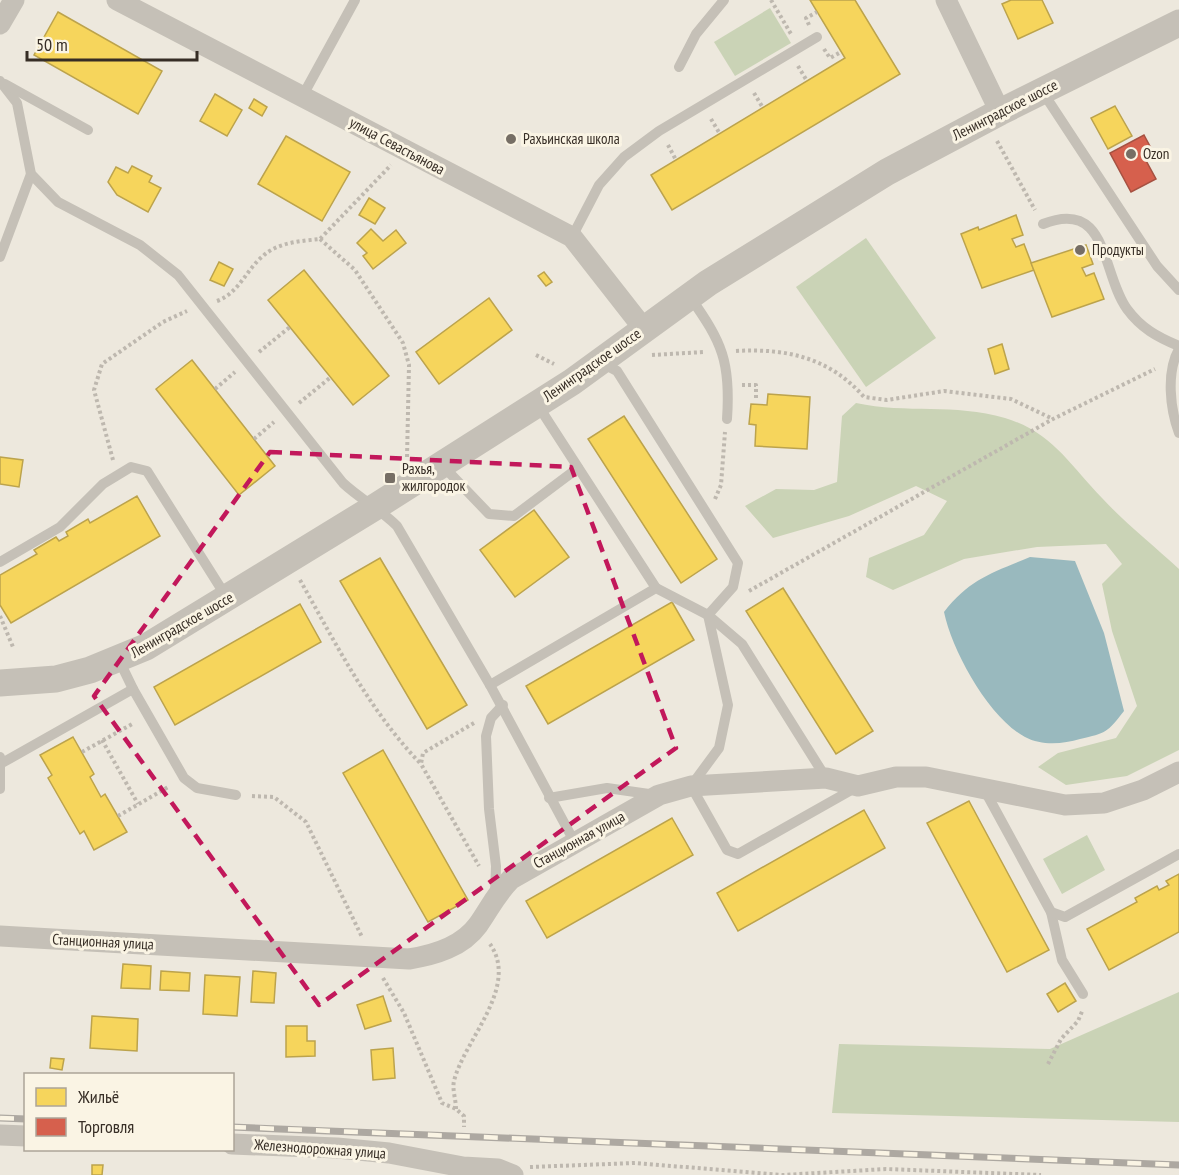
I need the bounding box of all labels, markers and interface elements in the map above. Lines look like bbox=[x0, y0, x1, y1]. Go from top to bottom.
scale bar bbox=[27, 24, 196, 62]
text: 50 m bbox=[36, 33, 68, 56]
street label: Ленинградское шоссе bbox=[948, 75, 1061, 145]
street label: улица Севастьянова bbox=[346, 112, 448, 179]
place label: Рахьинская школа bbox=[523, 129, 620, 148]
marker: Рахьинская школа bbox=[504, 132, 518, 146]
place label: Ozon bbox=[1143, 144, 1169, 163]
marker: Ozon bbox=[1124, 147, 1138, 161]
place label: Продукты bbox=[1092, 240, 1144, 259]
marker: Продукты bbox=[1073, 243, 1087, 257]
street label: Ленинградское шоссе bbox=[538, 324, 644, 406]
place label: Рахья, жилгородок bbox=[402, 459, 466, 495]
marker: Рахья, жилгородок bbox=[383, 471, 397, 485]
street label: Ленинградское шоссе bbox=[126, 587, 237, 662]
street label: Станционная улица bbox=[530, 807, 628, 873]
street label: Станционная улица bbox=[52, 929, 154, 954]
legend bbox=[24, 1073, 234, 1151]
text: Жильё bbox=[77, 1085, 119, 1108]
text: Торговля bbox=[78, 1115, 134, 1138]
street label: Железнодорожная улица bbox=[252, 1134, 387, 1163]

